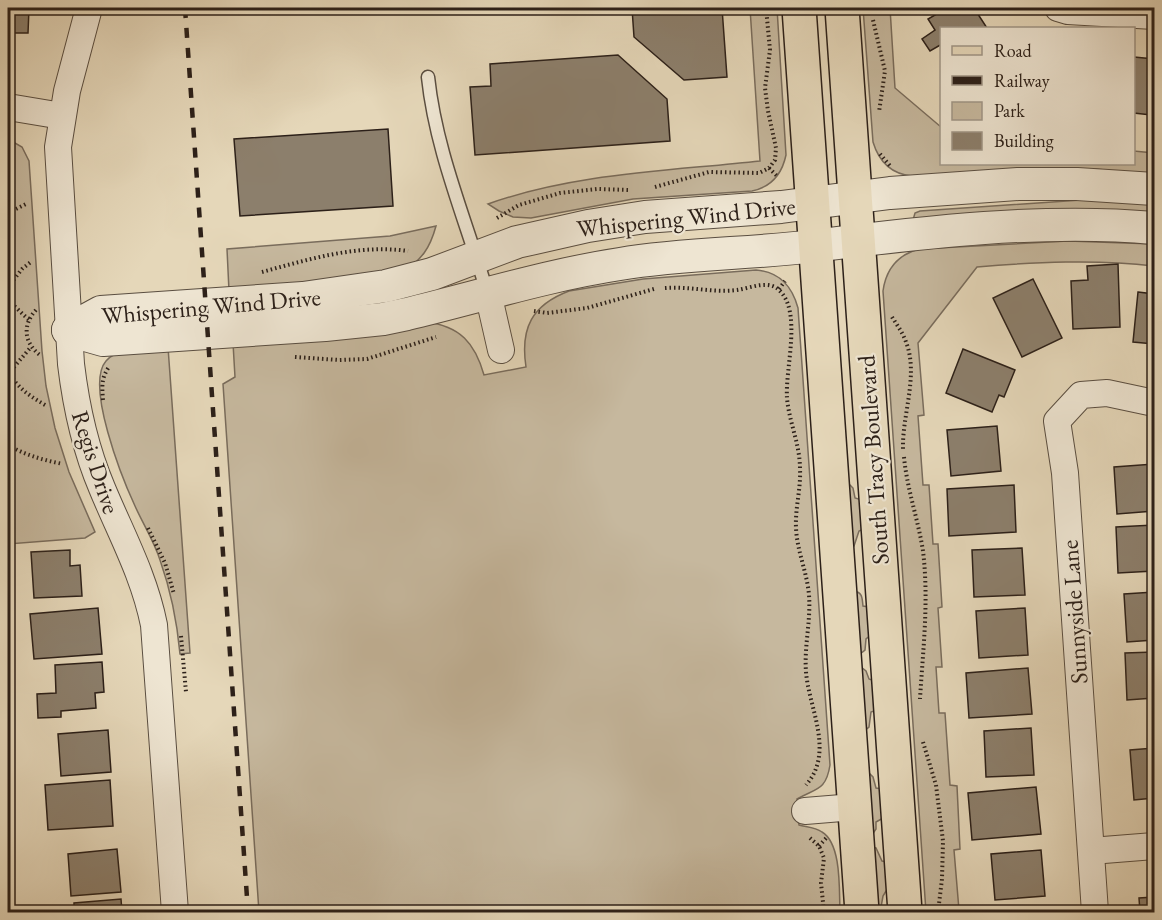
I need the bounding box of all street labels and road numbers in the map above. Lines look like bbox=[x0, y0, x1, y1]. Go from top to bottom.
street label: Whispering Wind Drive bbox=[575, 190, 797, 244]
street label: Whispering Wind Drive bbox=[100, 281, 322, 331]
street label: South Tracy Boulevard bbox=[850, 353, 896, 566]
street label: Regis Drive bbox=[65, 407, 127, 517]
street label: Sunnyside Lane bbox=[1054, 539, 1094, 685]

